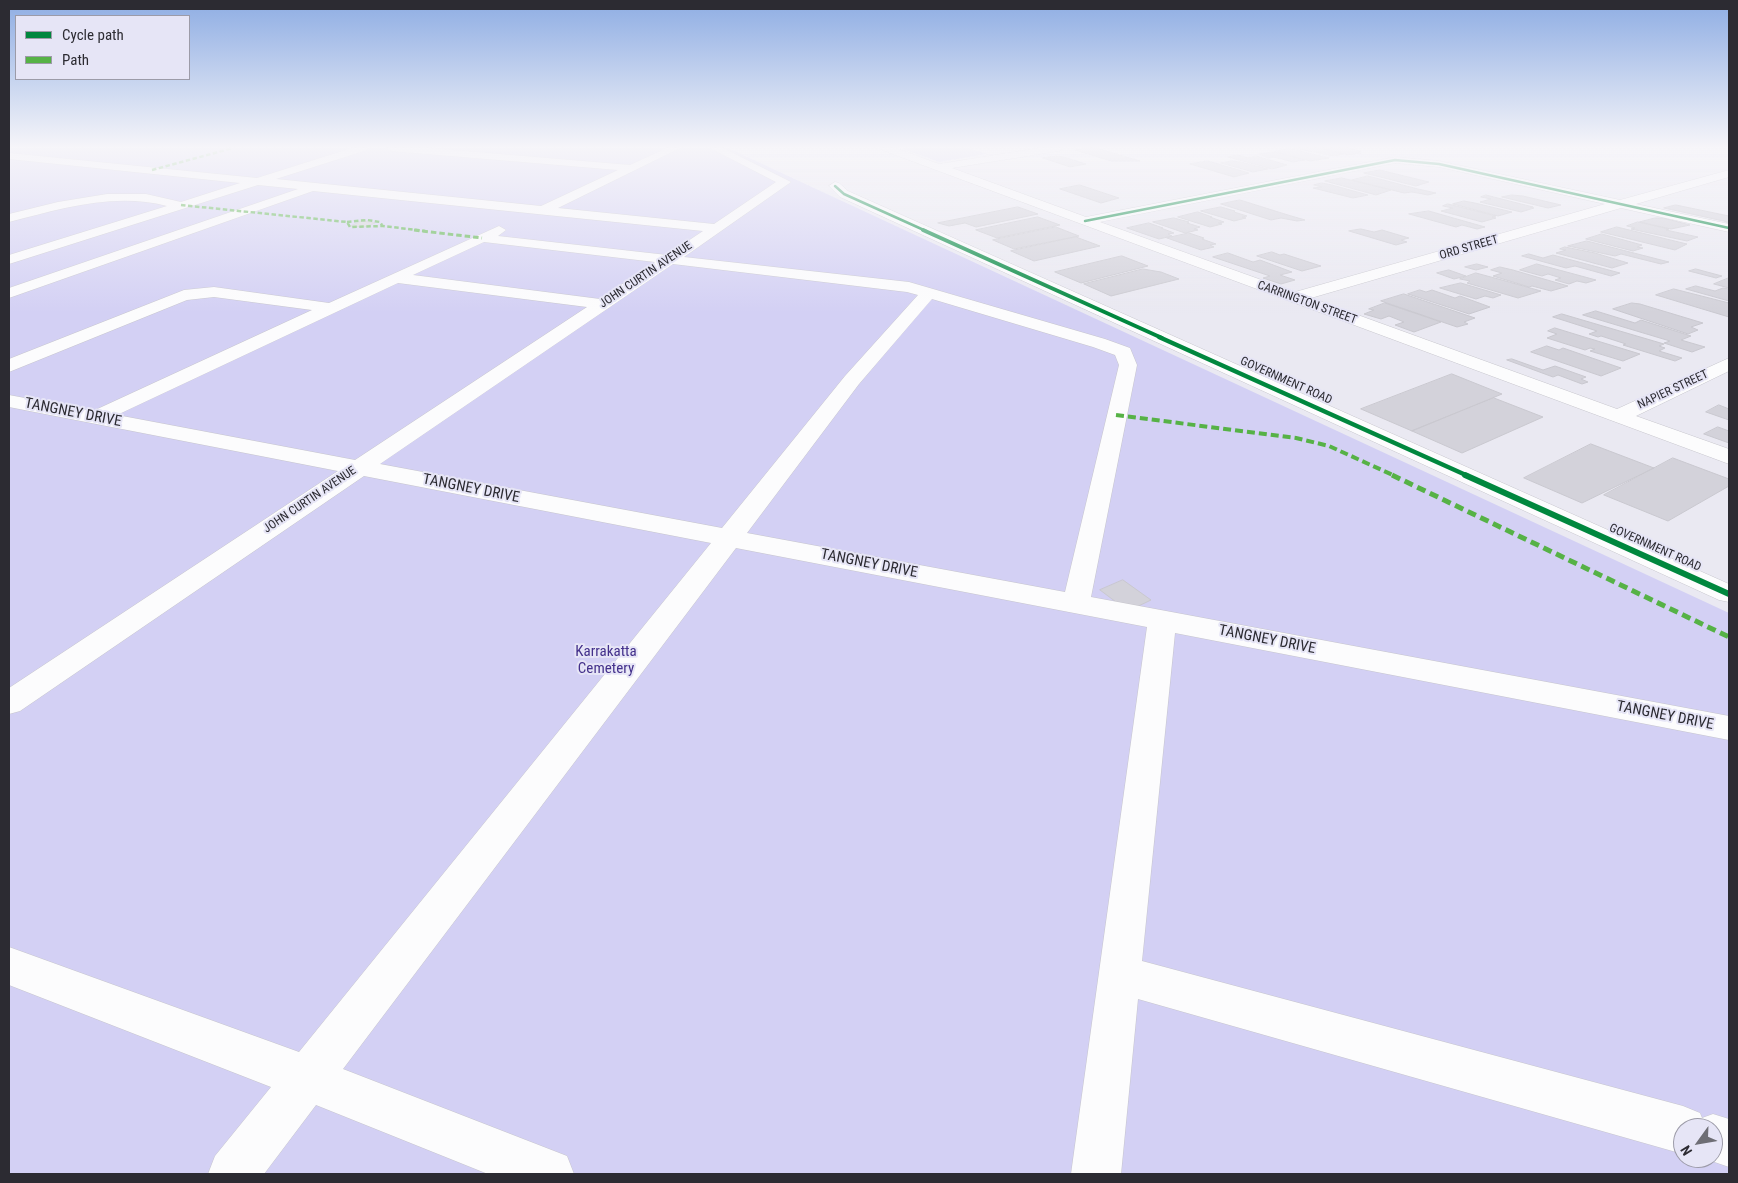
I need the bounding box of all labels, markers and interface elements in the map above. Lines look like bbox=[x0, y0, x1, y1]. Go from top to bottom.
legend bbox=[15, 15, 190, 80]
text: Cycle path bbox=[62, 26, 124, 44]
text: Path bbox=[62, 51, 89, 69]
street label: ORD STREET bbox=[1438, 233, 1500, 263]
street label: JOHN CURTIN AVENUE bbox=[597, 239, 695, 311]
street label: CARRINGTON STREET bbox=[1255, 278, 1359, 328]
street label: GOVERNMENT ROAD bbox=[1238, 354, 1334, 408]
street label: NAPIER STREET bbox=[1635, 367, 1711, 413]
street label: TANGNEY DRIVE bbox=[23, 395, 123, 431]
street label: JOHN CURTIN AVENUE bbox=[261, 464, 359, 536]
street label: TANGNEY DRIVE bbox=[421, 471, 521, 507]
street label: GOVERNMENT ROAD bbox=[1607, 521, 1703, 575]
street label: TANGNEY DRIVE bbox=[819, 546, 919, 582]
street label: TANGNEY DRIVE bbox=[1217, 622, 1317, 658]
park label: Karrakatta Cemetery bbox=[575, 643, 637, 678]
street label: TANGNEY DRIVE bbox=[1615, 698, 1715, 734]
north arrow bbox=[1673, 1118, 1723, 1168]
text: N bbox=[1677, 1143, 1695, 1158]

